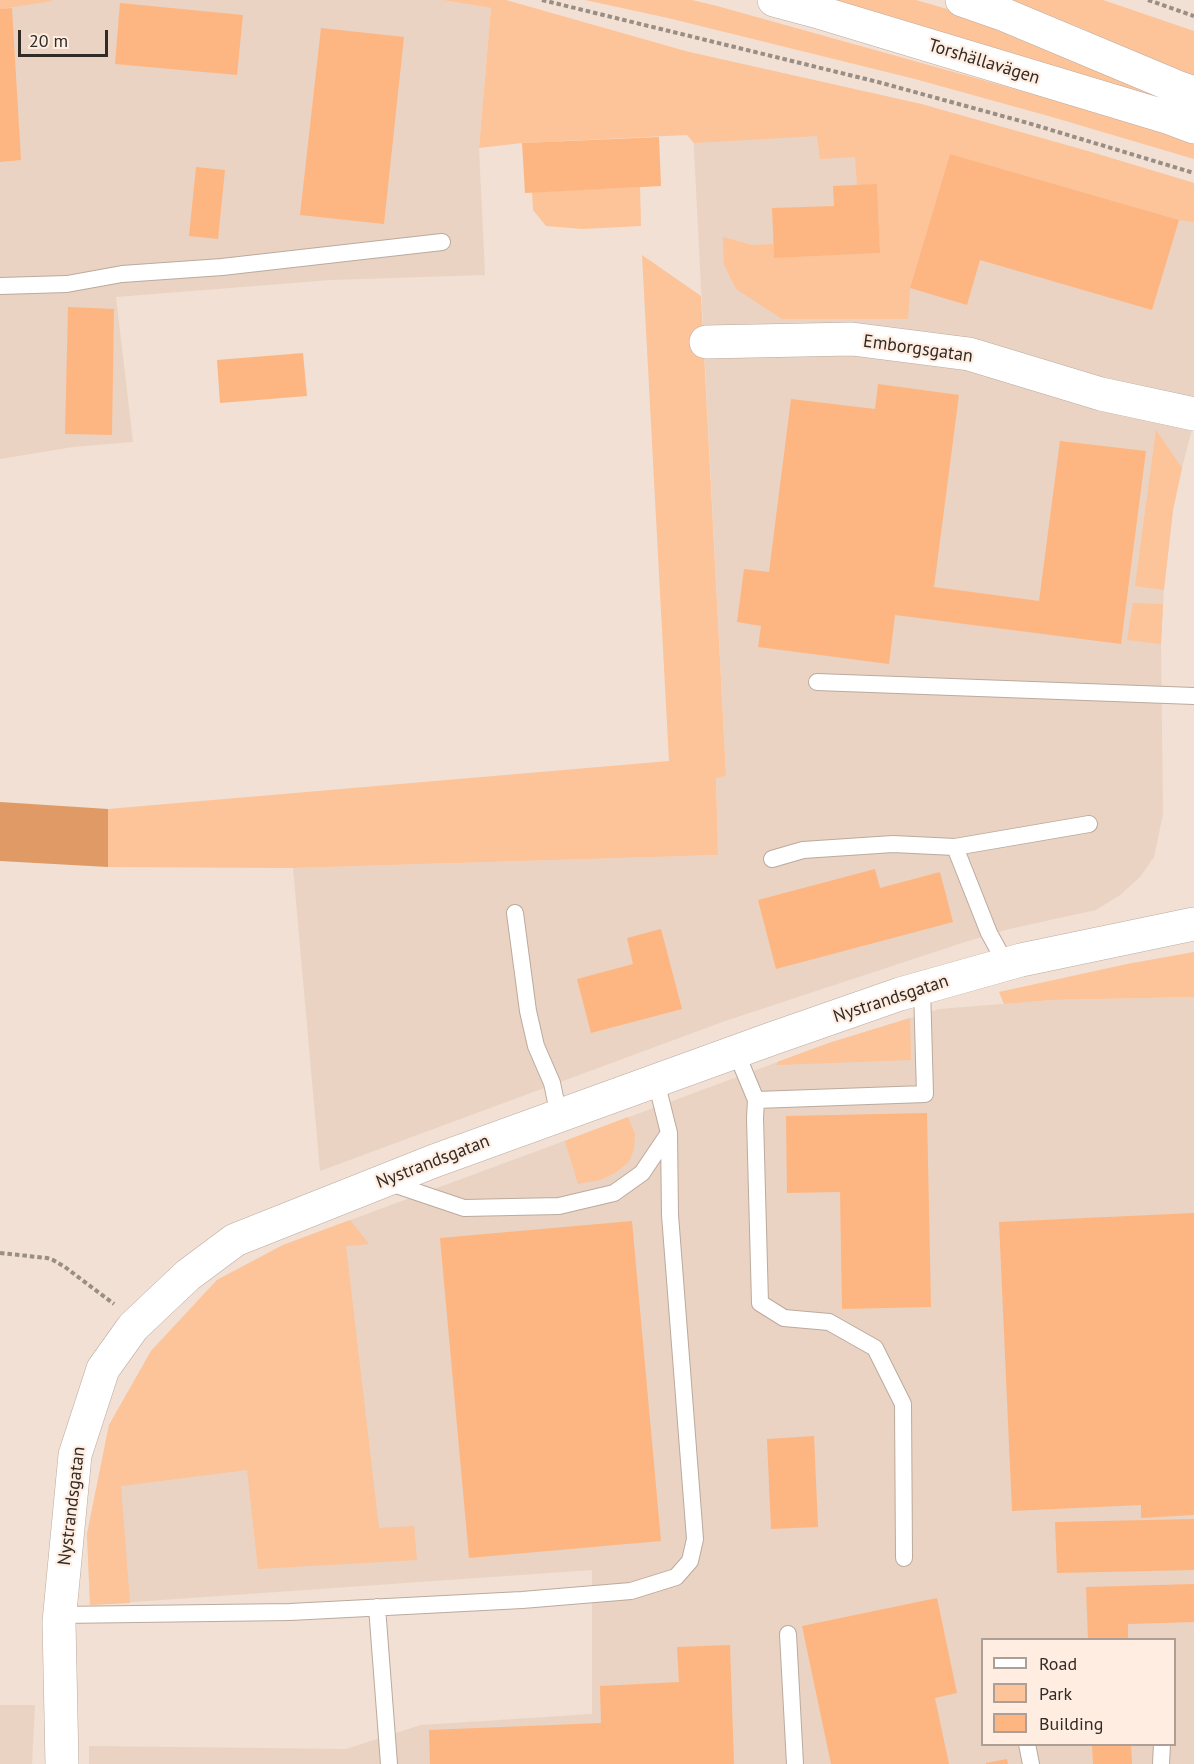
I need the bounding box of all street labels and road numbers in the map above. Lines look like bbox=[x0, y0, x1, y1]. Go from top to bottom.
street label: Torshällavägen bbox=[926, 35, 1042, 89]
street label: Emborgsgatan bbox=[862, 331, 974, 367]
street label: Nystrandsgatan bbox=[831, 970, 951, 1028]
street label: Nystrandsgatan bbox=[373, 1130, 493, 1194]
street label: Nystrandsgatan bbox=[54, 1445, 90, 1567]

